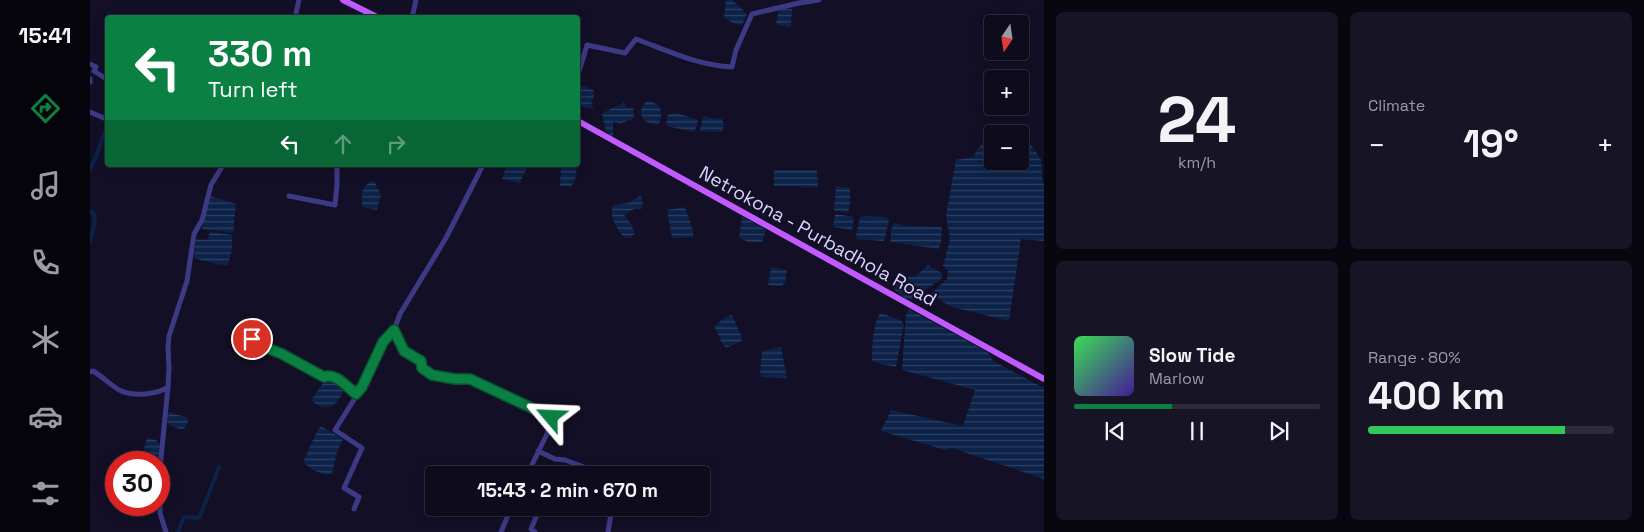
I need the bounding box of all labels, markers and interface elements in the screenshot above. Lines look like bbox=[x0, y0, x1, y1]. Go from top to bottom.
north arrow bbox=[984, 15, 1029, 60]
map controls bbox=[984, 15, 1029, 170]
text: 15:41 bbox=[19, 21, 71, 49]
text: 330 m bbox=[208, 32, 312, 76]
icon: left bbox=[125, 35, 190, 100]
button: + bbox=[984, 70, 1029, 115]
text: Turn left bbox=[208, 75, 298, 103]
text: 24 bbox=[1158, 78, 1236, 161]
icon: directions bbox=[28, 91, 63, 126]
text: Climate bbox=[1368, 95, 1425, 116]
text: 19° bbox=[1463, 120, 1519, 168]
button: − bbox=[984, 125, 1029, 170]
text: − bbox=[1368, 127, 1385, 163]
text: + bbox=[1597, 127, 1614, 163]
icon: left bbox=[276, 130, 304, 158]
icon: ahead bbox=[329, 130, 357, 158]
icon: right bbox=[382, 130, 410, 158]
text: km/h bbox=[1178, 152, 1216, 173]
street label: Netrokona - Purbadhola Road bbox=[695, 160, 941, 312]
icon: music bbox=[28, 168, 63, 203]
icon: phone bbox=[28, 245, 63, 280]
pin bbox=[231, 318, 273, 360]
icon: climate bbox=[28, 322, 63, 357]
icon: arrive bbox=[238, 325, 266, 353]
text: Slow Tide bbox=[1149, 343, 1235, 368]
text: Range · 80% bbox=[1368, 347, 1461, 368]
text: Marlow bbox=[1149, 368, 1205, 389]
text: 400 km bbox=[1368, 372, 1505, 420]
position arrow bbox=[524, 390, 576, 442]
icon: car bbox=[28, 399, 63, 434]
icon: previous bbox=[1101, 417, 1129, 445]
icon: pause bbox=[1183, 417, 1211, 445]
icon: next bbox=[1265, 417, 1293, 445]
speed limit sign: 30 bbox=[105, 451, 170, 516]
icon: filters bbox=[28, 476, 63, 511]
text: 15:43 · 2 min · 670 m bbox=[477, 478, 658, 503]

